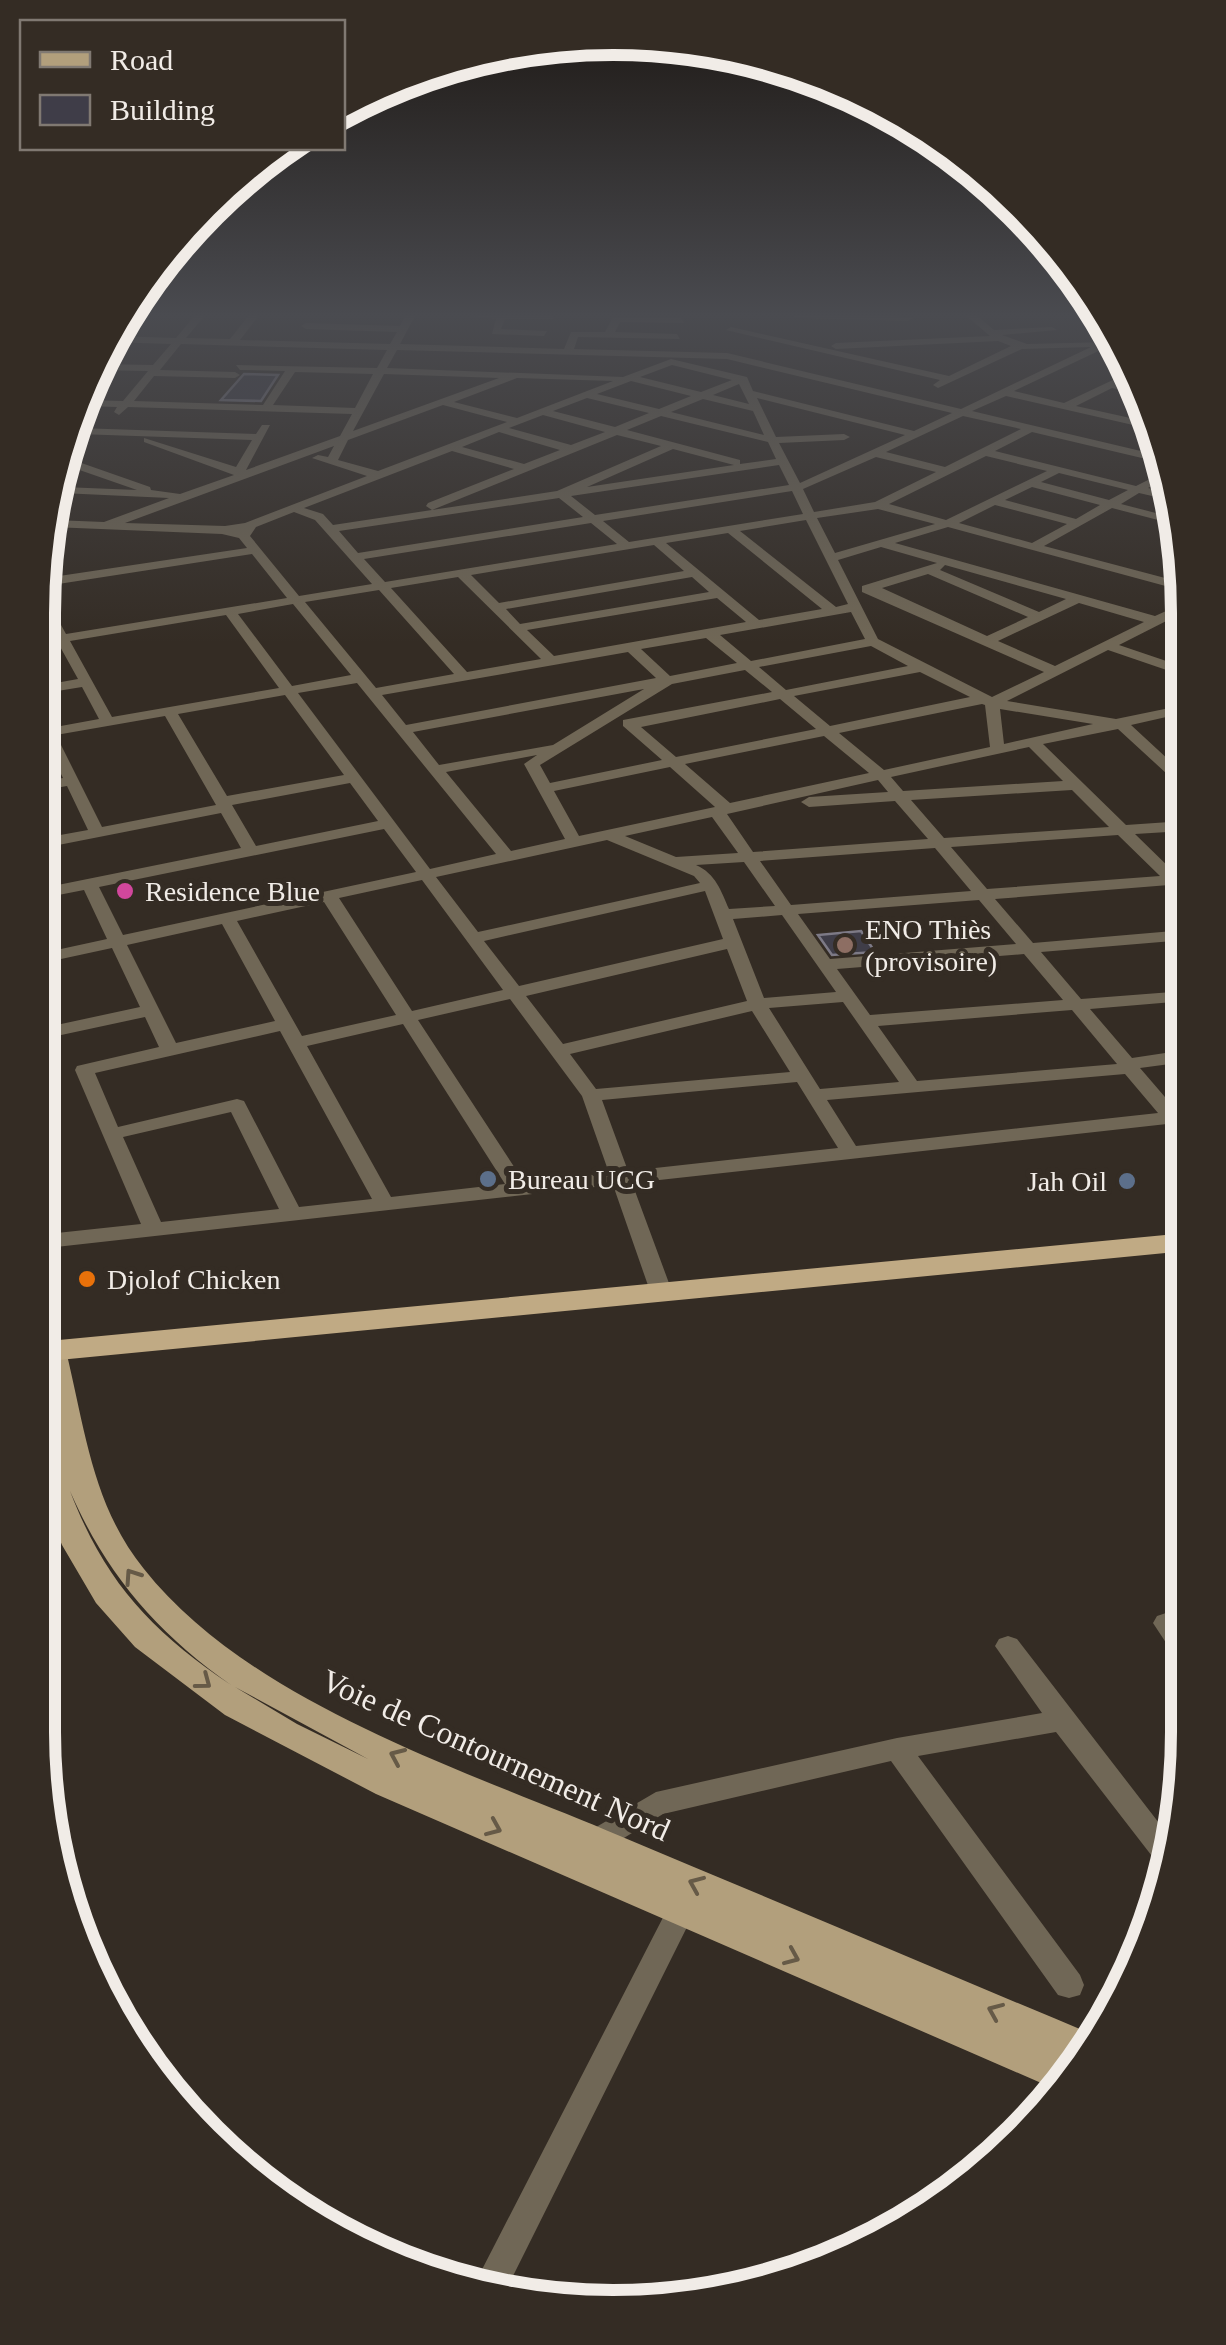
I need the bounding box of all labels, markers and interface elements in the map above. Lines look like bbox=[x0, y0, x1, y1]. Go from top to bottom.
legend bbox=[20, 20, 345, 150]
text: Road bbox=[110, 43, 173, 76]
text: Building bbox=[110, 93, 215, 126]
place label: Residence Blue bbox=[145, 876, 320, 907]
marker: Residence Blue bbox=[114, 880, 136, 902]
place label: ENO Thiès (provisoire) bbox=[865, 914, 997, 977]
marker: ENO Thiès (provisoire) bbox=[834, 934, 856, 956]
place label: Bureau UCG bbox=[508, 1164, 655, 1195]
place label: Jah Oil bbox=[1027, 1166, 1107, 1197]
marker: Bureau UCG bbox=[477, 1168, 499, 1190]
marker: Jah Oil bbox=[1116, 1170, 1138, 1192]
place label: Djolof Chicken bbox=[107, 1264, 280, 1295]
marker: Djolof Chicken bbox=[76, 1268, 98, 1290]
one-way arrow bbox=[125, 1568, 144, 1586]
street label: Voie de Contournement Nord bbox=[316, 1662, 676, 1848]
one-way arrow bbox=[193, 1671, 211, 1688]
one-way arrow bbox=[389, 1748, 407, 1768]
one-way arrow bbox=[484, 1816, 502, 1836]
one-way arrow bbox=[688, 1876, 706, 1896]
one-way arrow bbox=[782, 1945, 800, 1965]
one-way arrow bbox=[987, 2003, 1005, 2023]

